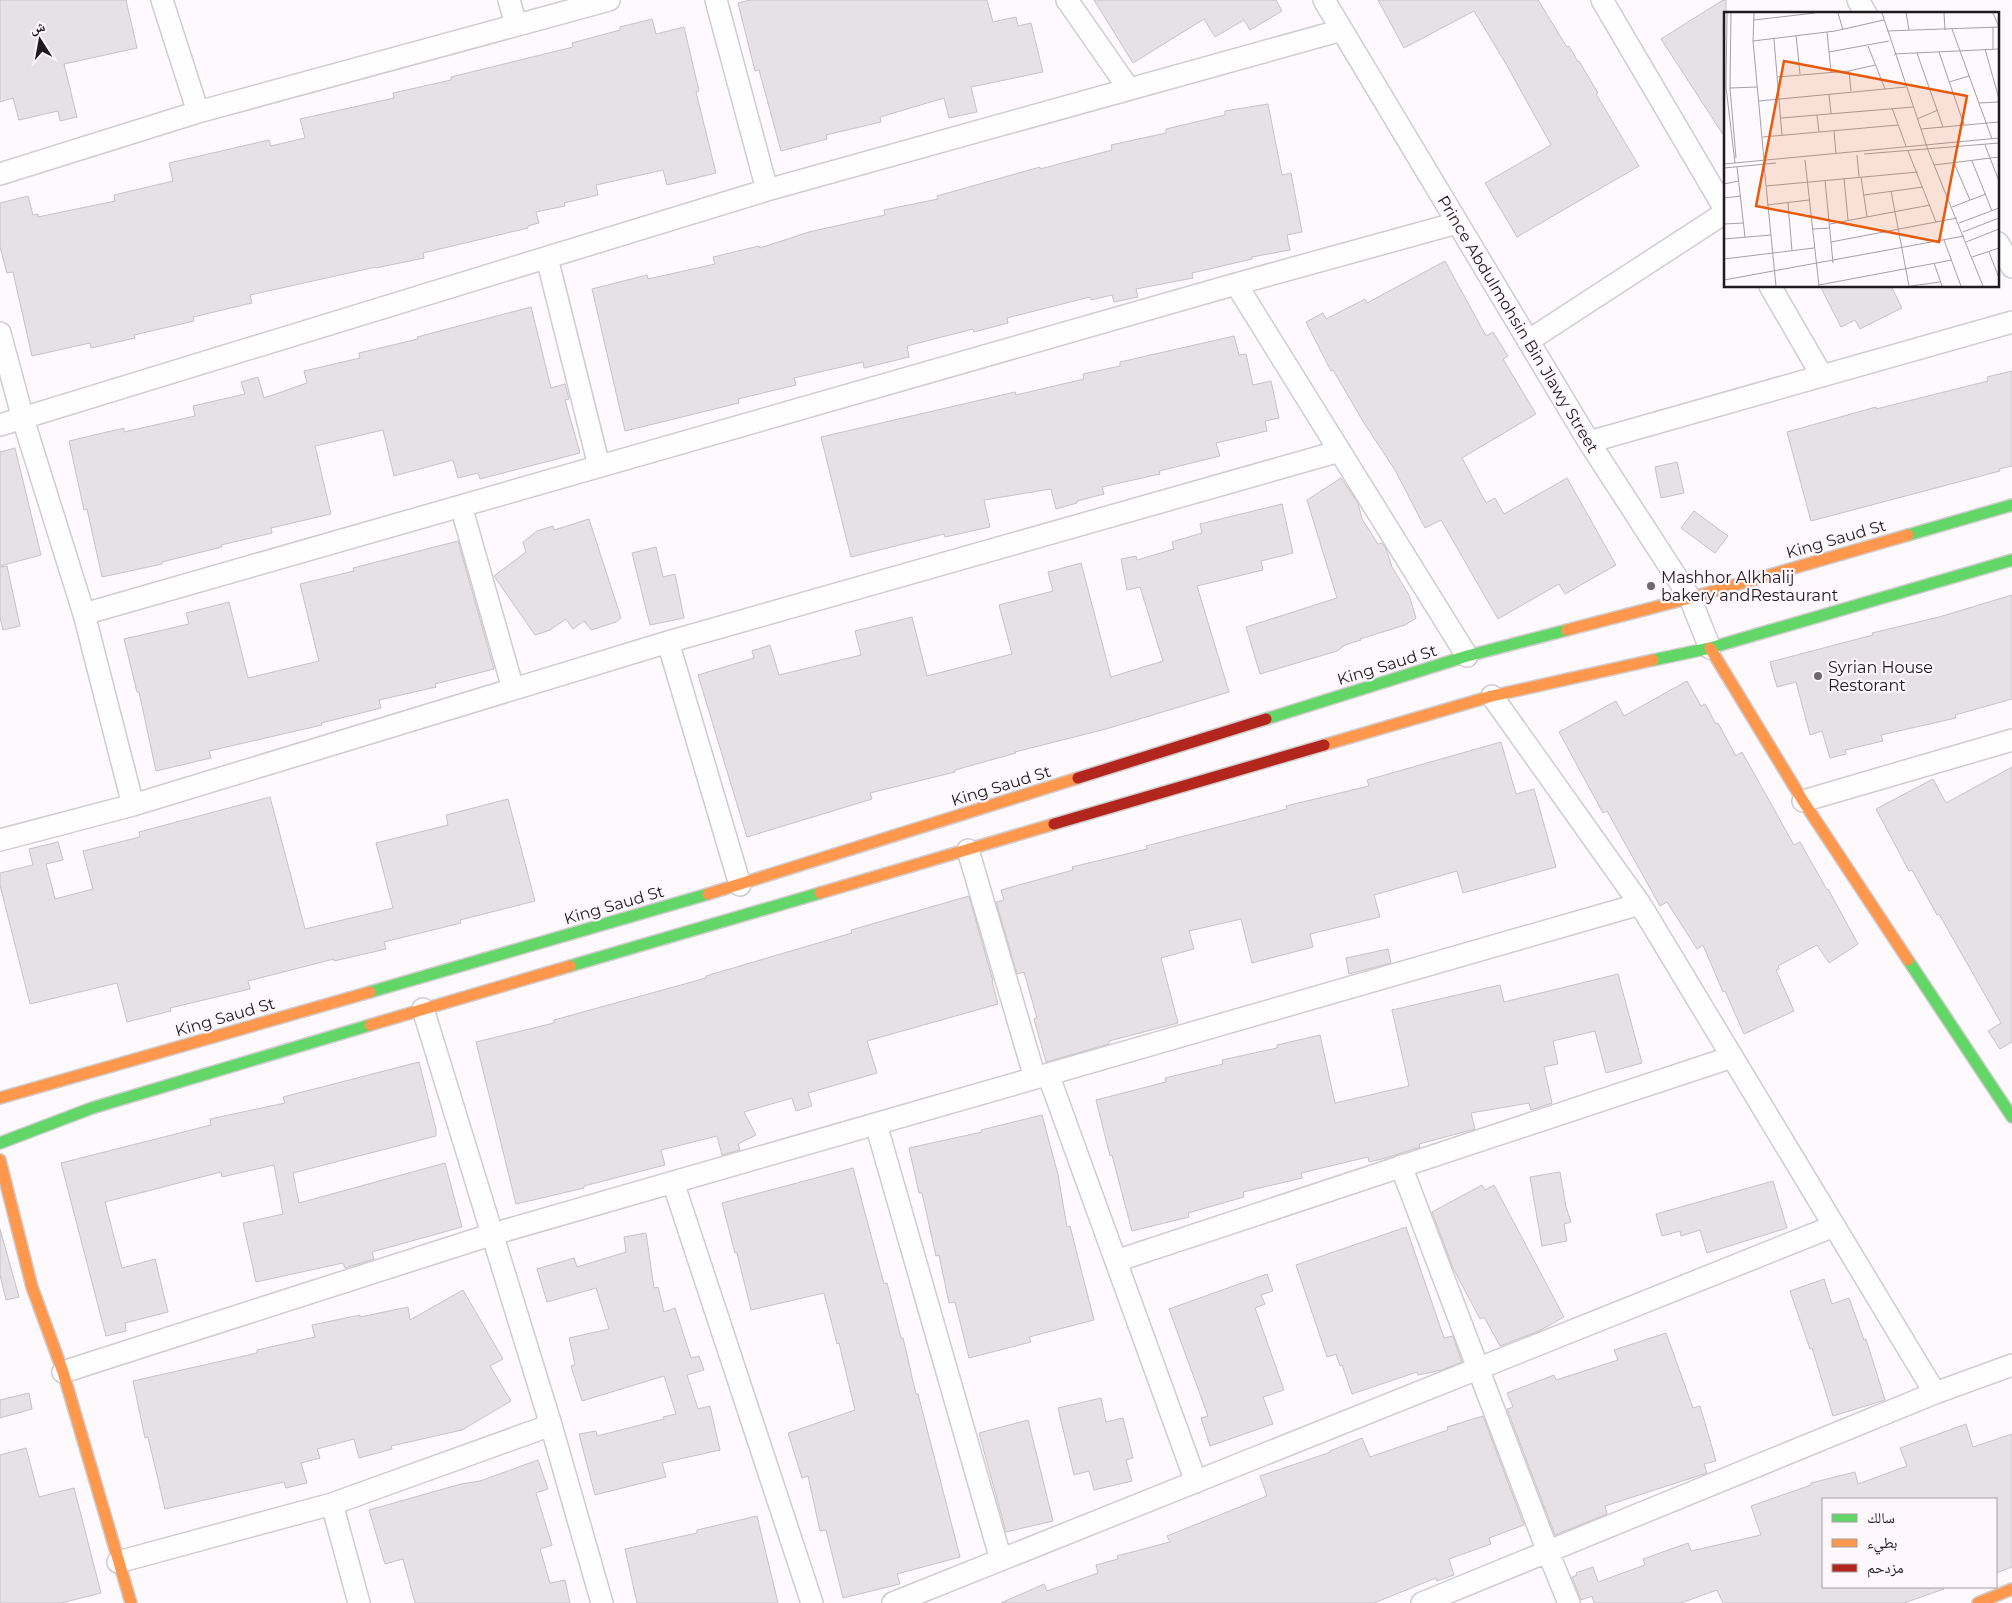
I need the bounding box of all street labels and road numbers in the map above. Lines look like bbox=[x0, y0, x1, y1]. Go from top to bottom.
street label: Prince Abdulmohsin Bin Jlawy Street bbox=[1433, 192, 1603, 456]
street label: King Saud St bbox=[1784, 516, 1889, 562]
street label: King Saud St bbox=[1335, 641, 1440, 689]
street label: King Saud St bbox=[949, 762, 1054, 810]
street label: King Saud St bbox=[562, 882, 667, 928]
street label: King Saud St bbox=[173, 994, 278, 1040]

